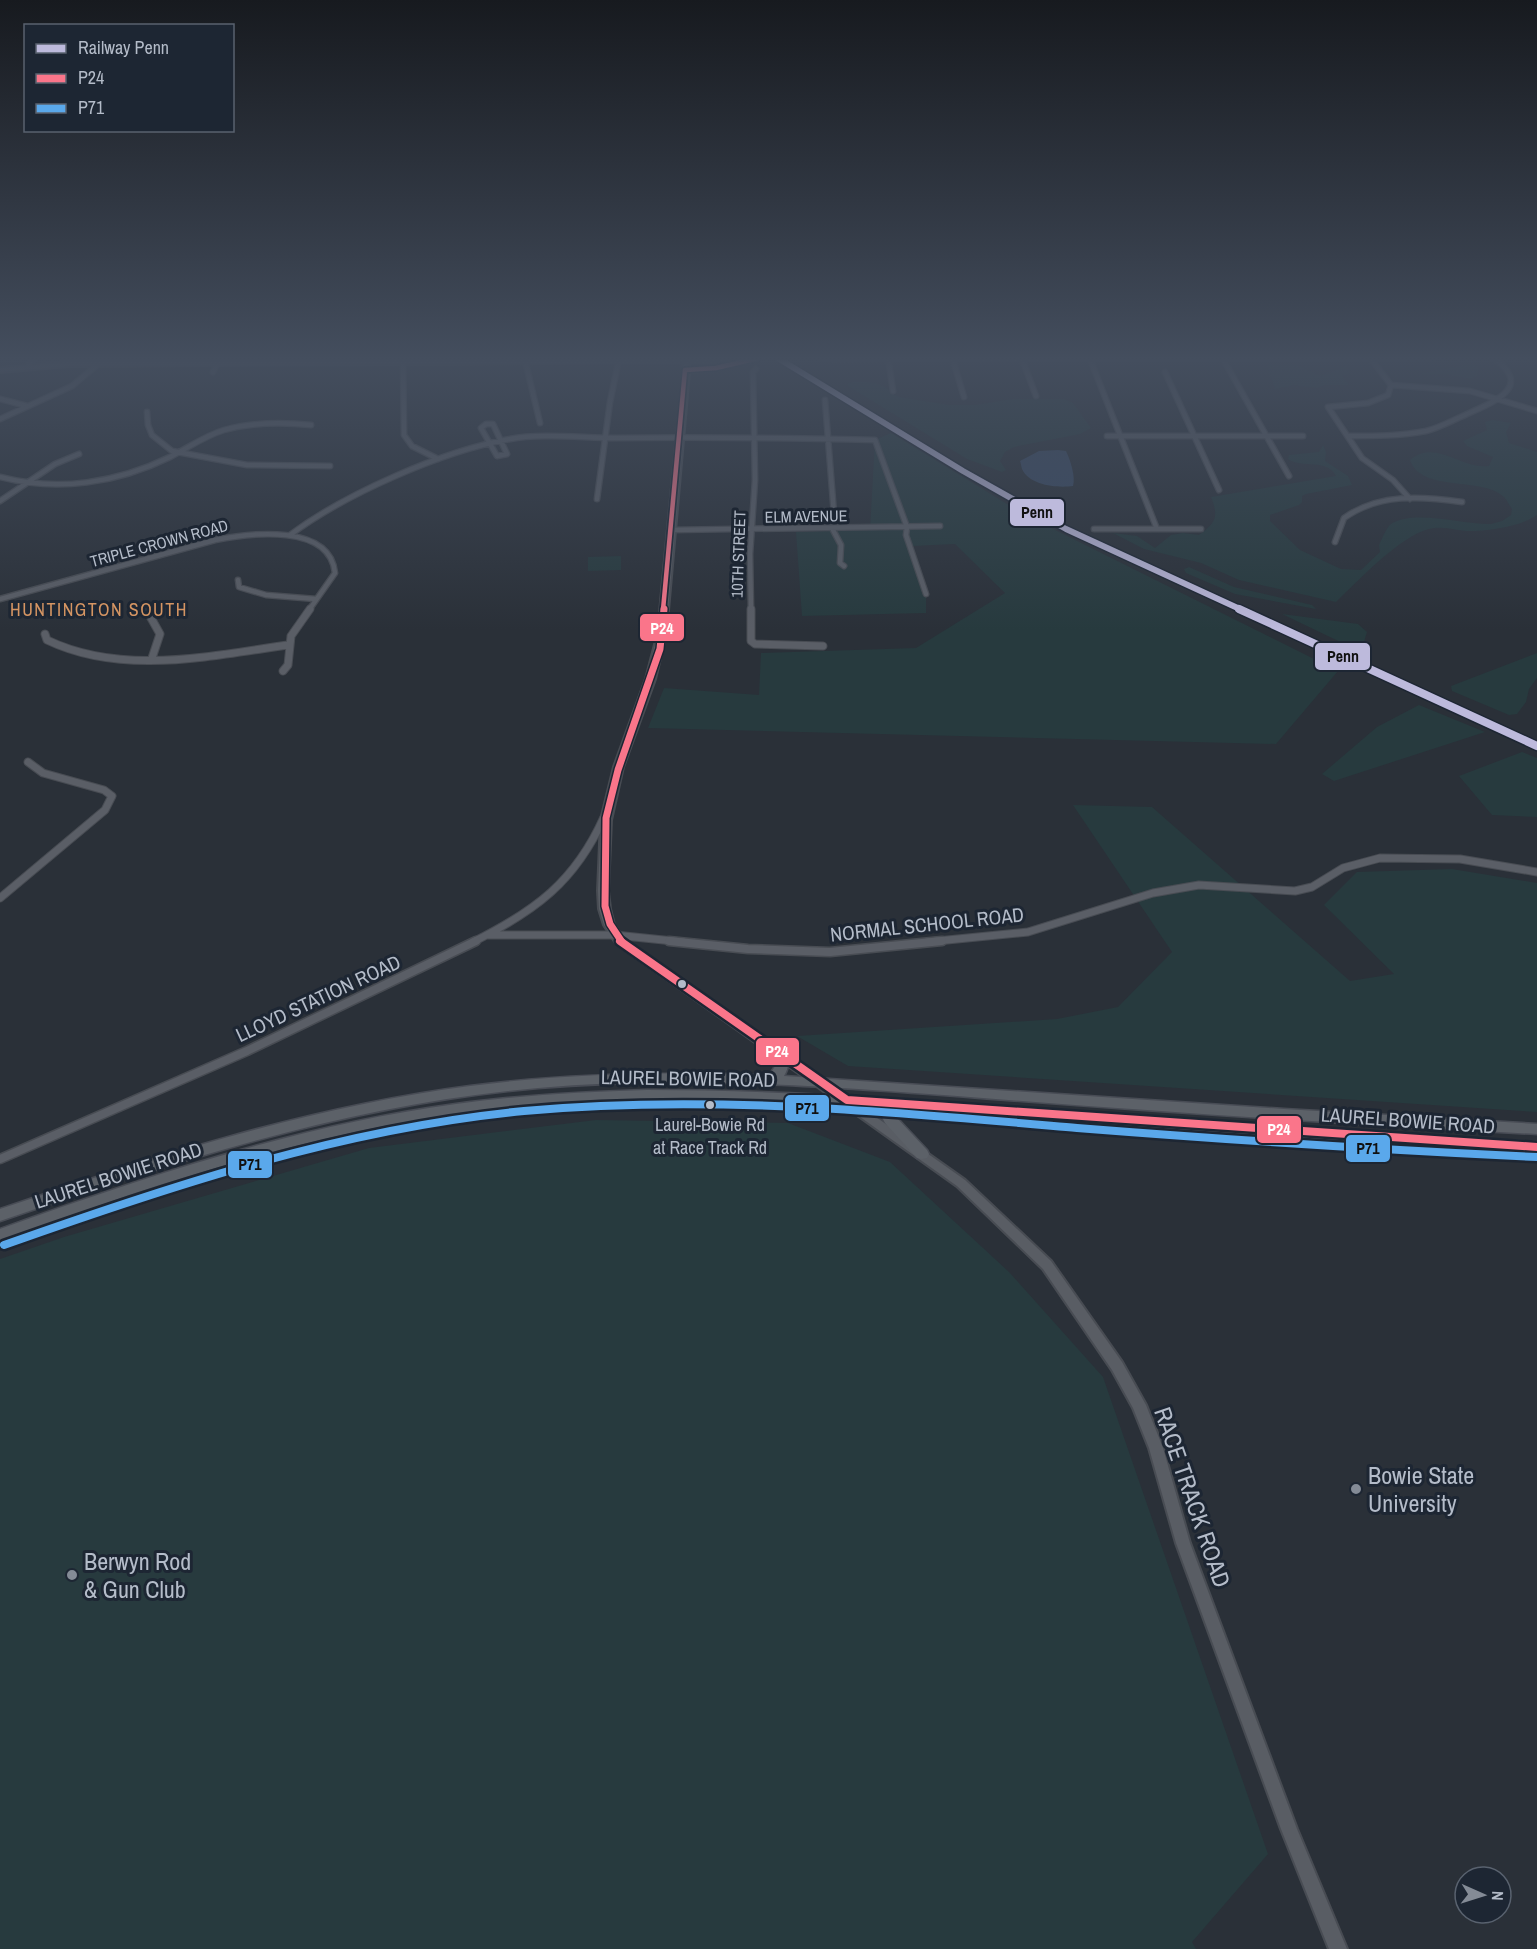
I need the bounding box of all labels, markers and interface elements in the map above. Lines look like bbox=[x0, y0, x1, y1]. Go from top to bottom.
legend bbox=[24, 24, 234, 132]
text: Railway Penn bbox=[78, 35, 169, 60]
text: P24 bbox=[78, 65, 104, 90]
text: P71 bbox=[78, 95, 105, 120]
line badge: Penn bbox=[1009, 498, 1065, 527]
text: Penn bbox=[1021, 501, 1053, 523]
street label: ELM AVENUE bbox=[764, 504, 848, 528]
street label: 10TH STREET bbox=[725, 510, 751, 598]
street label: TRIPLE CROWN ROAD bbox=[87, 514, 231, 572]
district label: HUNTINGTON SOUTH bbox=[10, 597, 188, 622]
line badge: P24 bbox=[639, 613, 685, 642]
text: P24 bbox=[650, 617, 674, 639]
line badge: Penn bbox=[1314, 642, 1371, 671]
text: Penn bbox=[1327, 645, 1359, 667]
street label: NORMAL SCHOOL ROAD bbox=[829, 900, 1025, 948]
street label: LLOYD STATION ROAD bbox=[231, 948, 405, 1048]
unlabelled marker bbox=[676, 978, 688, 990]
line badge: P24 bbox=[755, 1037, 800, 1066]
text: P24 bbox=[765, 1040, 789, 1062]
street label: LAUREL BOWIE ROAD bbox=[601, 1063, 775, 1093]
line badge: P71 bbox=[784, 1094, 830, 1122]
text: P71 bbox=[795, 1097, 819, 1119]
marker: Laurel-Bowie Rd at Race Track Rd bbox=[704, 1099, 716, 1111]
street label: LAUREL BOWIE ROAD bbox=[1320, 1100, 1496, 1140]
place label: Laurel-Bowie Rd at Race Track Rd bbox=[653, 1112, 767, 1160]
line badge: P24 bbox=[1256, 1115, 1302, 1144]
text: P24 bbox=[1267, 1118, 1291, 1140]
line badge: P71 bbox=[1345, 1134, 1391, 1163]
street label: LAUREL BOWIE ROAD bbox=[31, 1135, 205, 1215]
text: P71 bbox=[1356, 1137, 1380, 1159]
line badge: P71 bbox=[227, 1150, 273, 1179]
text: P71 bbox=[238, 1153, 262, 1175]
street label: RACE TRACK ROAD bbox=[1147, 1403, 1239, 1591]
place label: Bowie State University bbox=[1368, 1459, 1474, 1519]
marker: Bowie State University bbox=[1349, 1482, 1363, 1496]
place label: Berwyn Rod & Gun Club bbox=[84, 1545, 191, 1605]
marker: Berwyn Rod & Gun Club bbox=[65, 1568, 79, 1582]
north arrow bbox=[1453, 1865, 1513, 1925]
text: N bbox=[1487, 1890, 1509, 1901]

